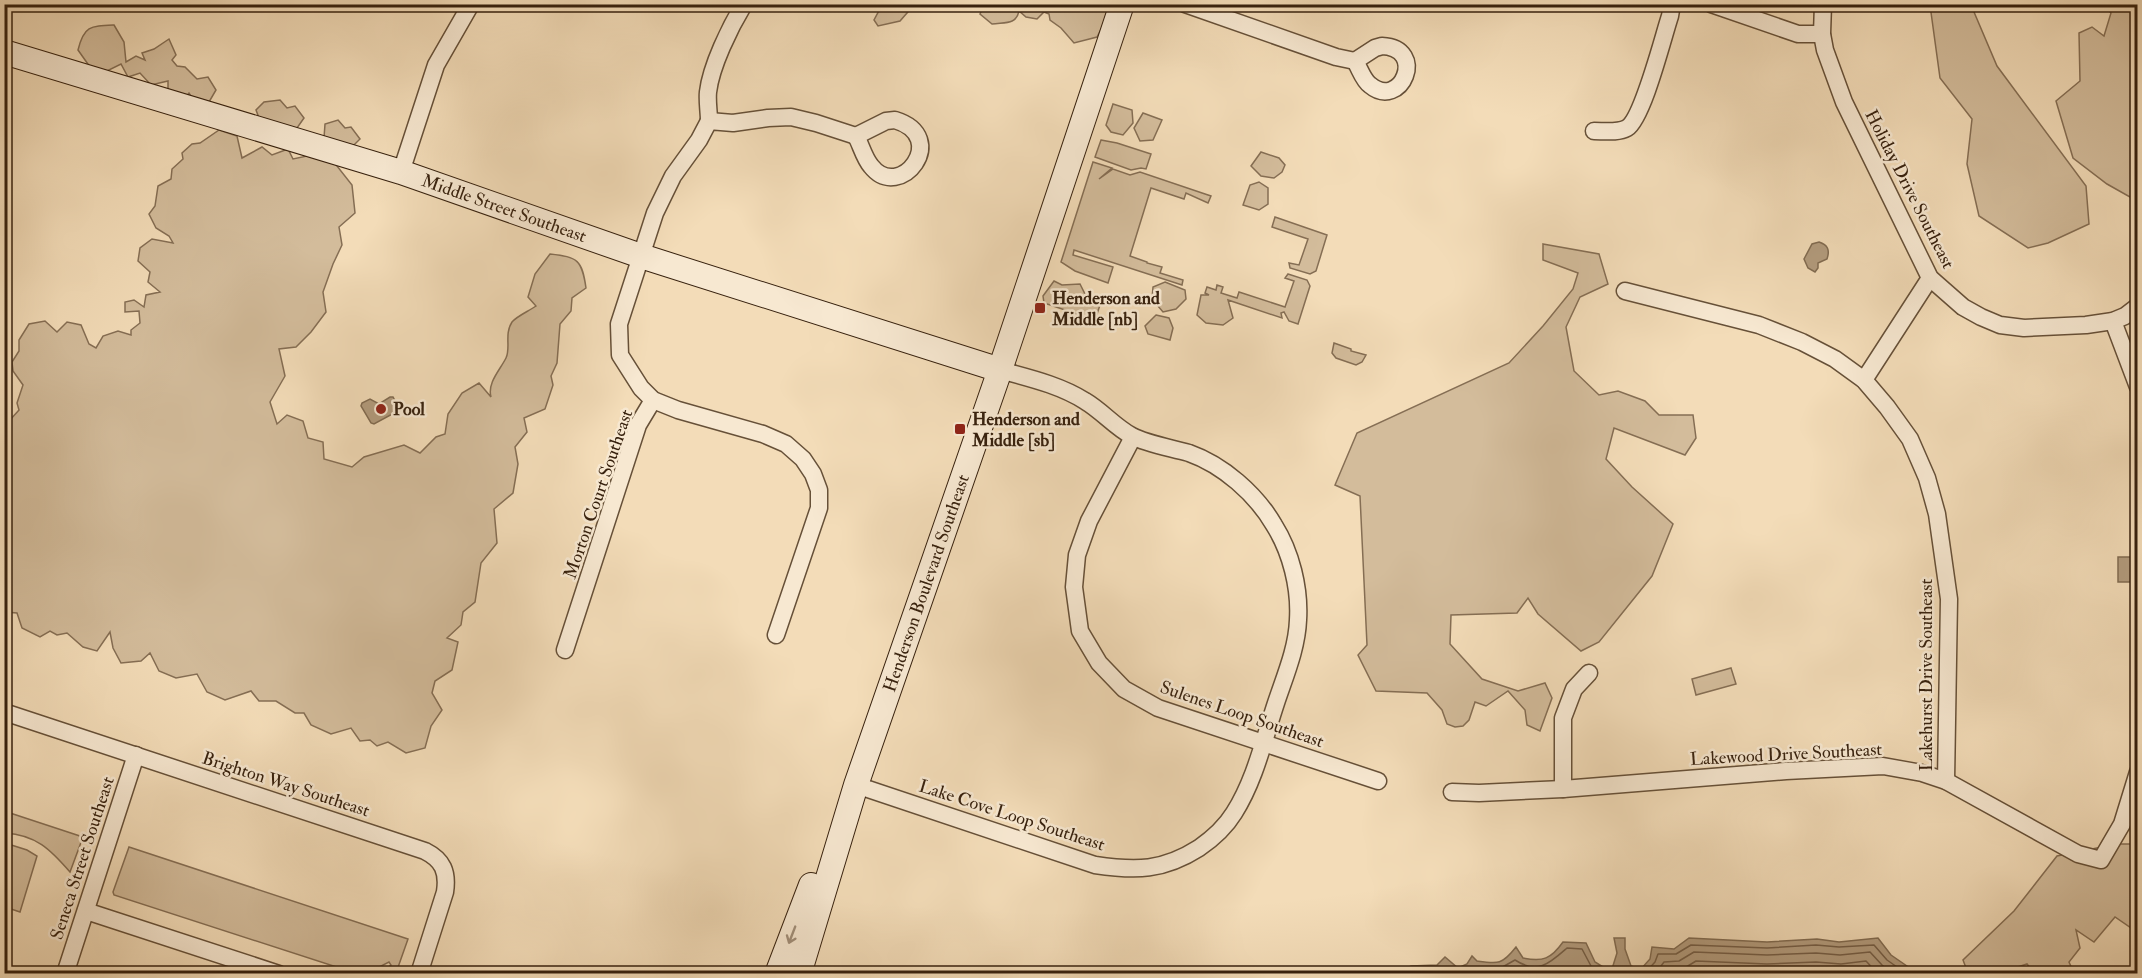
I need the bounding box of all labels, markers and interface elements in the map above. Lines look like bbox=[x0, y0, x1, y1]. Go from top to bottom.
street label: Holiday Drive Southeast bbox=[1860, 106, 1960, 273]
street label: Middle Street Southeast bbox=[418, 169, 590, 248]
place label: Henderson and Middle [nb] bbox=[1051, 287, 1160, 331]
marker: Henderson and Middle [nb] bbox=[1033, 301, 1047, 315]
place label: Pool bbox=[393, 398, 425, 421]
marker: Pool bbox=[374, 402, 388, 416]
street label: Morton Court Southeast bbox=[559, 406, 638, 582]
place label: Henderson and Middle [sb] bbox=[971, 408, 1080, 452]
marker: Henderson and Middle [sb] bbox=[953, 422, 967, 436]
street label: Henderson Boulevard Southeast bbox=[878, 471, 975, 695]
street label: Lakehurst Drive Southeast bbox=[1915, 579, 1938, 771]
street label: Sulenes Loop Southeast bbox=[1157, 676, 1327, 753]
street label: Lakewood Drive Southeast bbox=[1689, 738, 1883, 771]
street label: Brighton Way Southeast bbox=[199, 747, 373, 822]
street label: Seneca Street Southeast bbox=[45, 774, 120, 943]
street label: Lake Cove Loop Southeast bbox=[916, 775, 1108, 856]
one-way arrow bbox=[786, 925, 797, 944]

